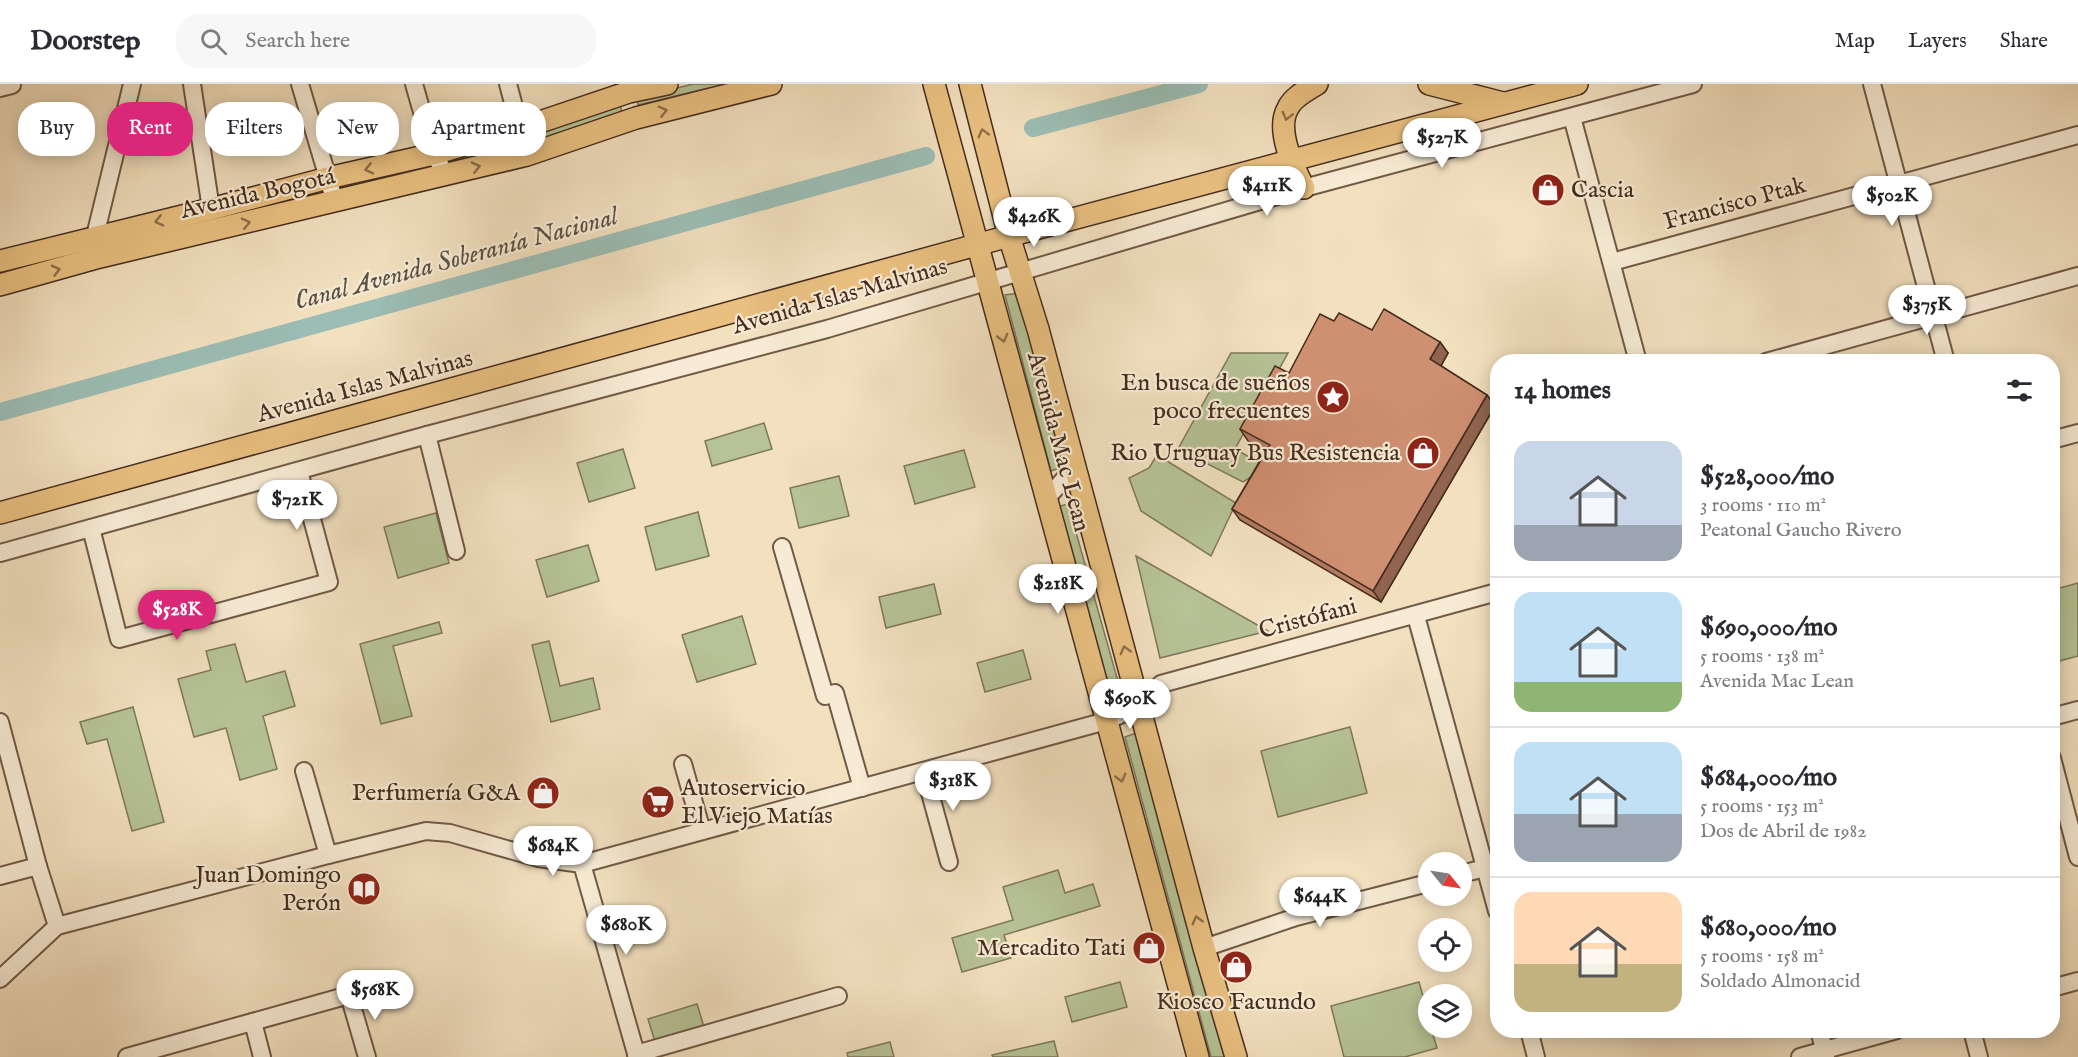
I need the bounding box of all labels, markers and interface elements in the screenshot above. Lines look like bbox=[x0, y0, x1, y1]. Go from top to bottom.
search box bbox=[176, 14, 596, 68]
text: Doorstep bbox=[30, 24, 140, 59]
icon: search bbox=[197, 25, 230, 58]
text: Search here bbox=[245, 27, 350, 55]
text: Map bbox=[1835, 28, 1875, 55]
text: Layers bbox=[1908, 28, 1967, 55]
text: Share bbox=[2000, 28, 2048, 55]
chip: Buy bbox=[18, 102, 95, 156]
chip: Rent bbox=[107, 102, 193, 156]
chip: Filters bbox=[205, 102, 304, 156]
chip: New bbox=[316, 102, 399, 156]
chip: Apartment bbox=[411, 102, 546, 156]
one-way arrow bbox=[657, 106, 667, 119]
one-way arrow bbox=[1281, 111, 1294, 121]
pin: $527K bbox=[1400, 118, 1484, 169]
text: $527K bbox=[1416, 125, 1468, 150]
one-way arrow bbox=[978, 128, 990, 139]
street label: Avenida Bogotá bbox=[177, 161, 339, 227]
one-way arrow bbox=[364, 161, 374, 174]
one-way arrow bbox=[471, 161, 481, 174]
pin: $411K bbox=[1225, 166, 1309, 217]
street label: Francisco Ptak bbox=[1661, 170, 1810, 238]
shop icon: Cascia bbox=[1530, 172, 1566, 208]
text: $411K bbox=[1242, 173, 1292, 198]
place label: Cascia bbox=[1571, 175, 1635, 206]
pin: $502K bbox=[1850, 176, 1934, 227]
text: $502K bbox=[1866, 183, 1918, 208]
pin: $426K bbox=[992, 197, 1076, 248]
water label: Canal Avenida Soberanía Nacional bbox=[291, 199, 623, 318]
text: $426K bbox=[1007, 204, 1061, 229]
one-way arrow bbox=[154, 214, 164, 227]
one-way arrow bbox=[241, 217, 251, 230]
street label: Avenida Islas Malvinas bbox=[728, 252, 951, 343]
one-way arrow bbox=[51, 264, 61, 277]
pin: $375K bbox=[1885, 285, 1969, 336]
text: $375K bbox=[1902, 292, 1952, 317]
one-way arrow bbox=[996, 332, 1008, 343]
street label: Avenida Islas Malvinas bbox=[253, 343, 476, 431]
street label: Avenida Mac Lean bbox=[1019, 348, 1097, 535]
place label: En busca de sueños poco frecuentes bbox=[1121, 368, 1310, 427]
text: 14 homes bbox=[1514, 374, 1611, 407]
icon: filters bbox=[2003, 374, 2036, 407]
place icon: En busca de sueños poco frecuentes bbox=[1315, 379, 1351, 415]
shop icon: Rio Uruguay Bus Resistencia bbox=[1405, 435, 1441, 471]
place label: Rio Uruguay Bus Resistencia bbox=[1110, 438, 1401, 469]
text: $528,000/mo bbox=[1700, 460, 1834, 493]
icon: home bbox=[1562, 465, 1634, 537]
pin: $721K bbox=[255, 480, 339, 531]
text: $721K bbox=[271, 487, 323, 512]
text: 3 rooms · 110 m² bbox=[1700, 493, 1826, 518]
text: Peatonal Gaucho Rivero bbox=[1700, 518, 1901, 543]
pin: $218K bbox=[1016, 564, 1100, 615]
text: $218K bbox=[1033, 571, 1083, 596]
pin: $528K bbox=[135, 590, 219, 641]
street label: Cristófani bbox=[1256, 591, 1360, 647]
text: $528K bbox=[152, 597, 202, 622]
text: $690,000/mo bbox=[1700, 611, 1838, 644]
icon: home bbox=[1562, 616, 1634, 688]
text: 5 rooms · 138 m² bbox=[1700, 644, 1824, 669]
one-way arrow bbox=[1120, 645, 1133, 655]
text: Avenida Mac Lean bbox=[1700, 669, 1854, 694]
pin: $690K bbox=[1088, 679, 1172, 730]
text: $690K bbox=[1104, 686, 1156, 711]
pin: $318K bbox=[911, 761, 995, 812]
text: $684,000/mo bbox=[1700, 761, 1837, 794]
icon: home bbox=[1562, 766, 1634, 838]
text: $318K bbox=[929, 768, 977, 793]
place label: Autoservicio El Viejo Matías bbox=[680, 773, 833, 832]
one-way arrow bbox=[1114, 773, 1127, 783]
shop icon: Perfumería G&A bbox=[525, 775, 561, 811]
place label: Perfumería G&A bbox=[352, 778, 521, 809]
supermarket icon: Autoservicio El Viejo Matías bbox=[640, 784, 676, 820]
text: 5 rooms · 153 m² bbox=[1700, 794, 1824, 819]
text: Dos de Abril de 1982 bbox=[1700, 819, 1867, 844]
pin: $684K bbox=[511, 826, 595, 877]
text: $684K bbox=[527, 833, 579, 858]
north arrow bbox=[1418, 852, 1472, 906]
map controls bbox=[1418, 852, 1472, 1038]
place label: Juan Domingo Perón bbox=[192, 860, 341, 919]
library icon: Juan Domingo Perón bbox=[346, 871, 382, 907]
pin: $644K bbox=[1278, 877, 1362, 928]
text: $644K bbox=[1293, 884, 1347, 909]
pin: $680K bbox=[584, 905, 668, 956]
text: $680,000/mo bbox=[1700, 911, 1836, 944]
text: $680K bbox=[600, 912, 652, 937]
one-way arrow bbox=[1192, 915, 1205, 925]
icon: home bbox=[1562, 916, 1634, 988]
button: locate bbox=[1418, 918, 1472, 972]
shop icon: Mercadito Tati bbox=[1131, 930, 1167, 966]
place label: Mercadito Tati bbox=[977, 933, 1126, 964]
text: 5 rooms · 158 m² bbox=[1700, 944, 1824, 969]
shop icon: Kiosco Facundo bbox=[1218, 949, 1254, 985]
text: Soldado Almonacid bbox=[1700, 969, 1860, 994]
pin: $568K bbox=[333, 970, 417, 1021]
text: $568K bbox=[350, 977, 400, 1002]
button: layers bbox=[1418, 984, 1472, 1038]
place label: Kiosco Facundo bbox=[1156, 987, 1316, 1018]

